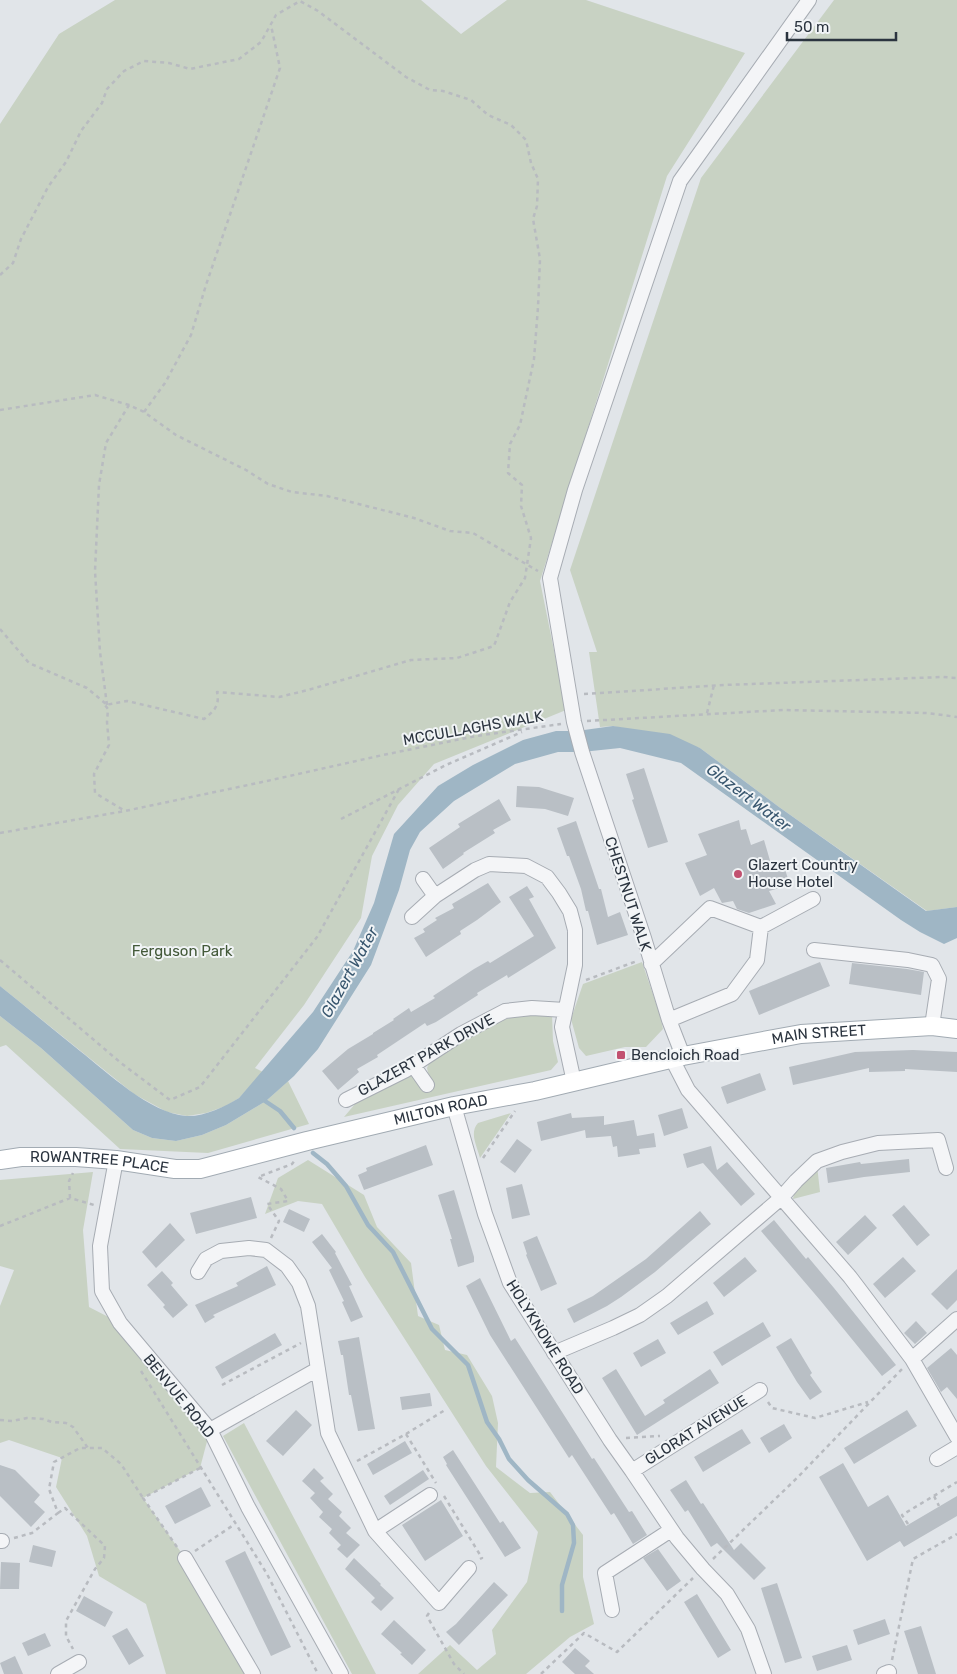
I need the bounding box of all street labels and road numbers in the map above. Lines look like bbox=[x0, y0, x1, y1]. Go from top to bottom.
street label: MCCULLAGHS WALK bbox=[402, 707, 544, 749]
street label: CHESTNUT WALK bbox=[601, 834, 655, 954]
street label: GLAZERT PARK DRIVE bbox=[355, 1010, 497, 1100]
street label: MAIN STREET bbox=[770, 1021, 867, 1048]
street label: MILTON ROAD bbox=[392, 1091, 489, 1129]
street label: ROWANTREE PLACE bbox=[30, 1148, 170, 1177]
street label: HOLYKNOWE ROAD bbox=[502, 1276, 588, 1398]
street label: BENVUE ROAD bbox=[140, 1350, 218, 1442]
street label: GLORAT AVENUE bbox=[642, 1391, 750, 1469]

